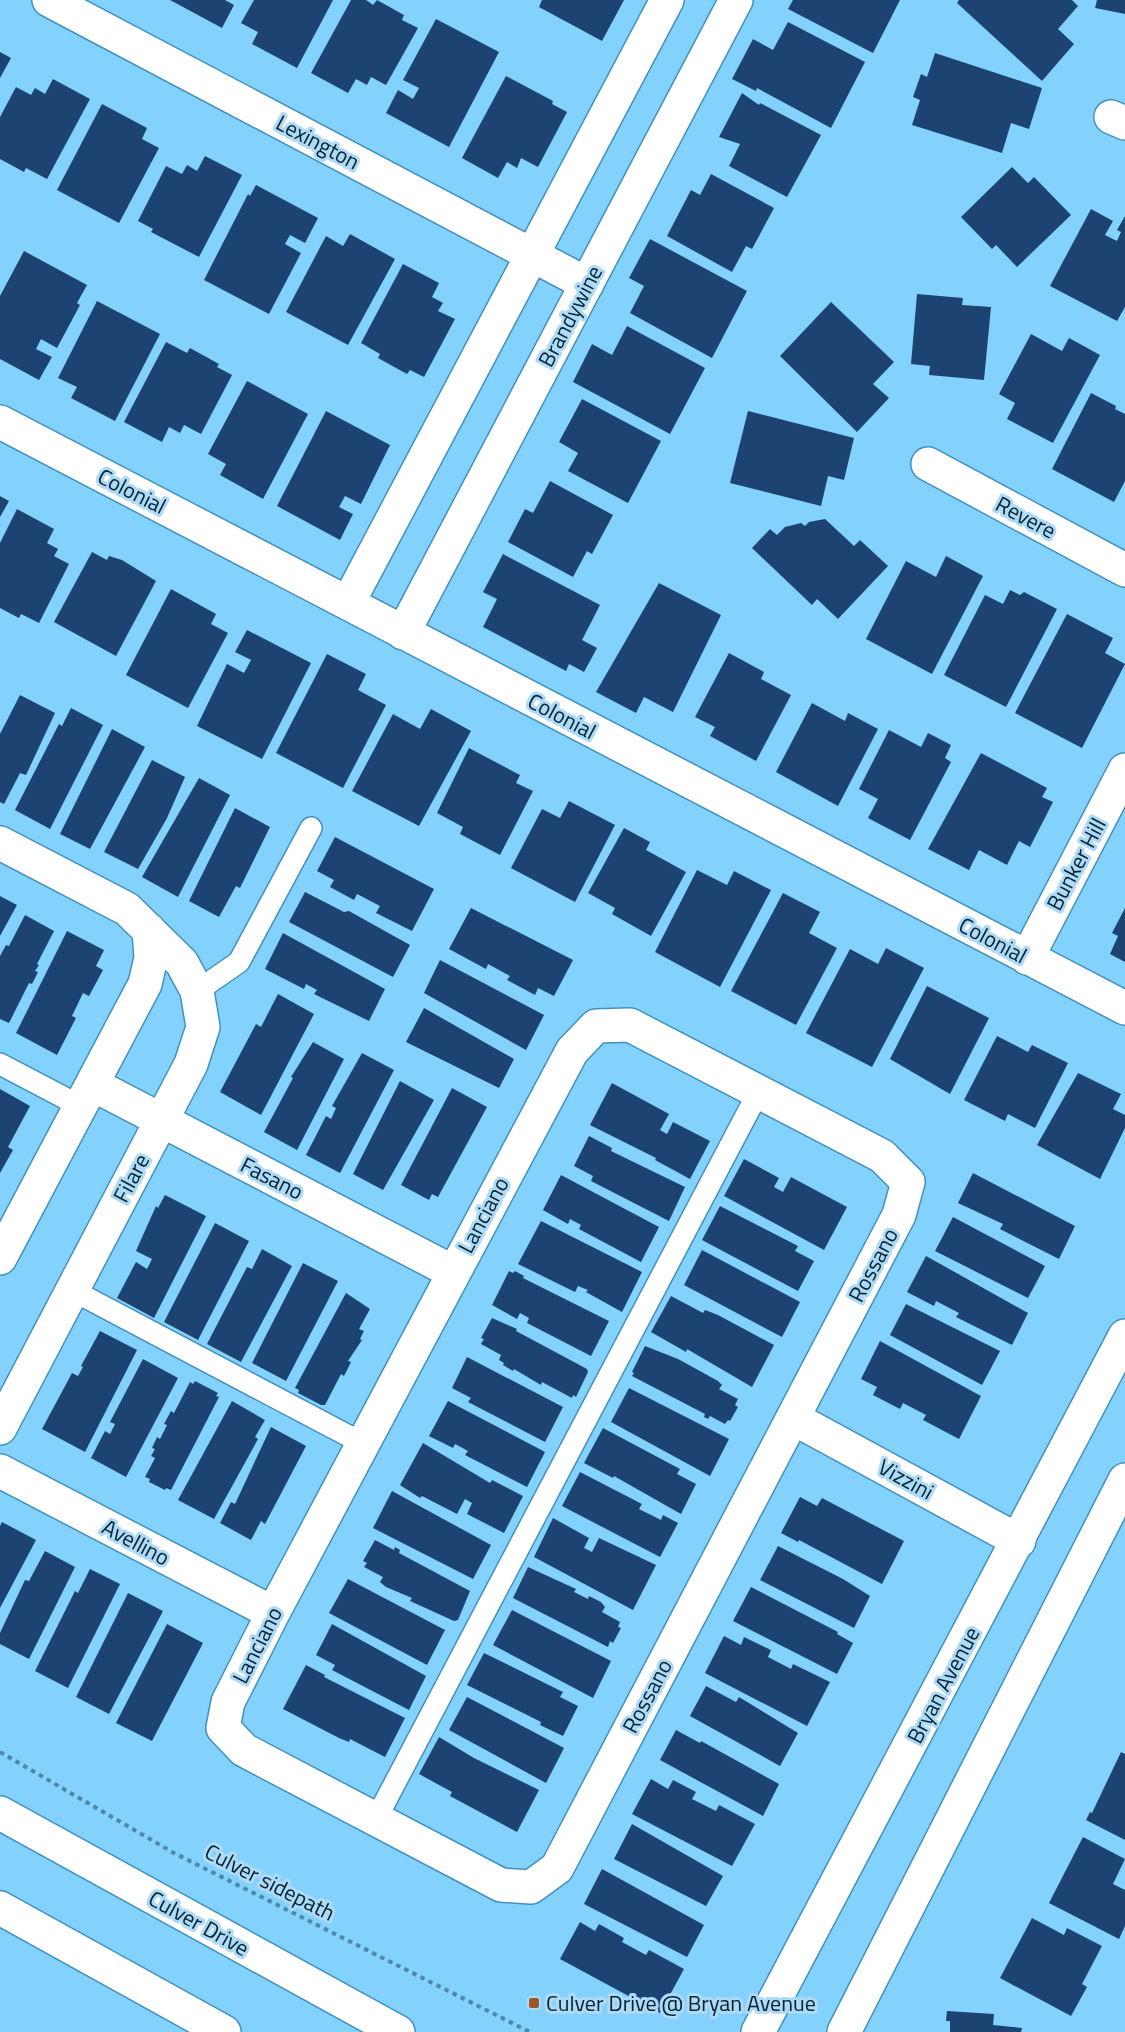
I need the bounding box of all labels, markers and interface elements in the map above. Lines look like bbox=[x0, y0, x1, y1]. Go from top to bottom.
street label: Lexington bbox=[270, 106, 366, 178]
street label: Brandywine bbox=[529, 259, 611, 373]
street label: Colonial bbox=[92, 459, 172, 523]
street label: Revere bbox=[990, 487, 1062, 547]
street label: Colonial bbox=[522, 684, 602, 748]
street label: Bunker Hill bbox=[1037, 812, 1115, 916]
street label: Colonial bbox=[953, 908, 1033, 972]
street label: Filare bbox=[104, 1148, 158, 1208]
street label: Fasano bbox=[235, 1148, 309, 1208]
street label: Lanciano bbox=[449, 1171, 517, 1259]
street label: Rossano bbox=[839, 1222, 907, 1308]
street label: Vizzini bbox=[872, 1450, 940, 1508]
street label: Avellino bbox=[96, 1510, 176, 1574]
street label: Lanciano bbox=[223, 1601, 291, 1689]
street label: Bryan Avenue bbox=[898, 1620, 988, 1750]
street label: Rossano bbox=[613, 1653, 681, 1739]
street label: Culver sidepath bbox=[199, 1835, 341, 1929]
street label: Culver Drive bbox=[142, 1881, 256, 1965]
place label: Culver Drive @ Bryan Avenue bbox=[546, 1986, 816, 2020]
marker: Culver Drive @ Bryan Avenue bbox=[527, 1996, 541, 2010]

